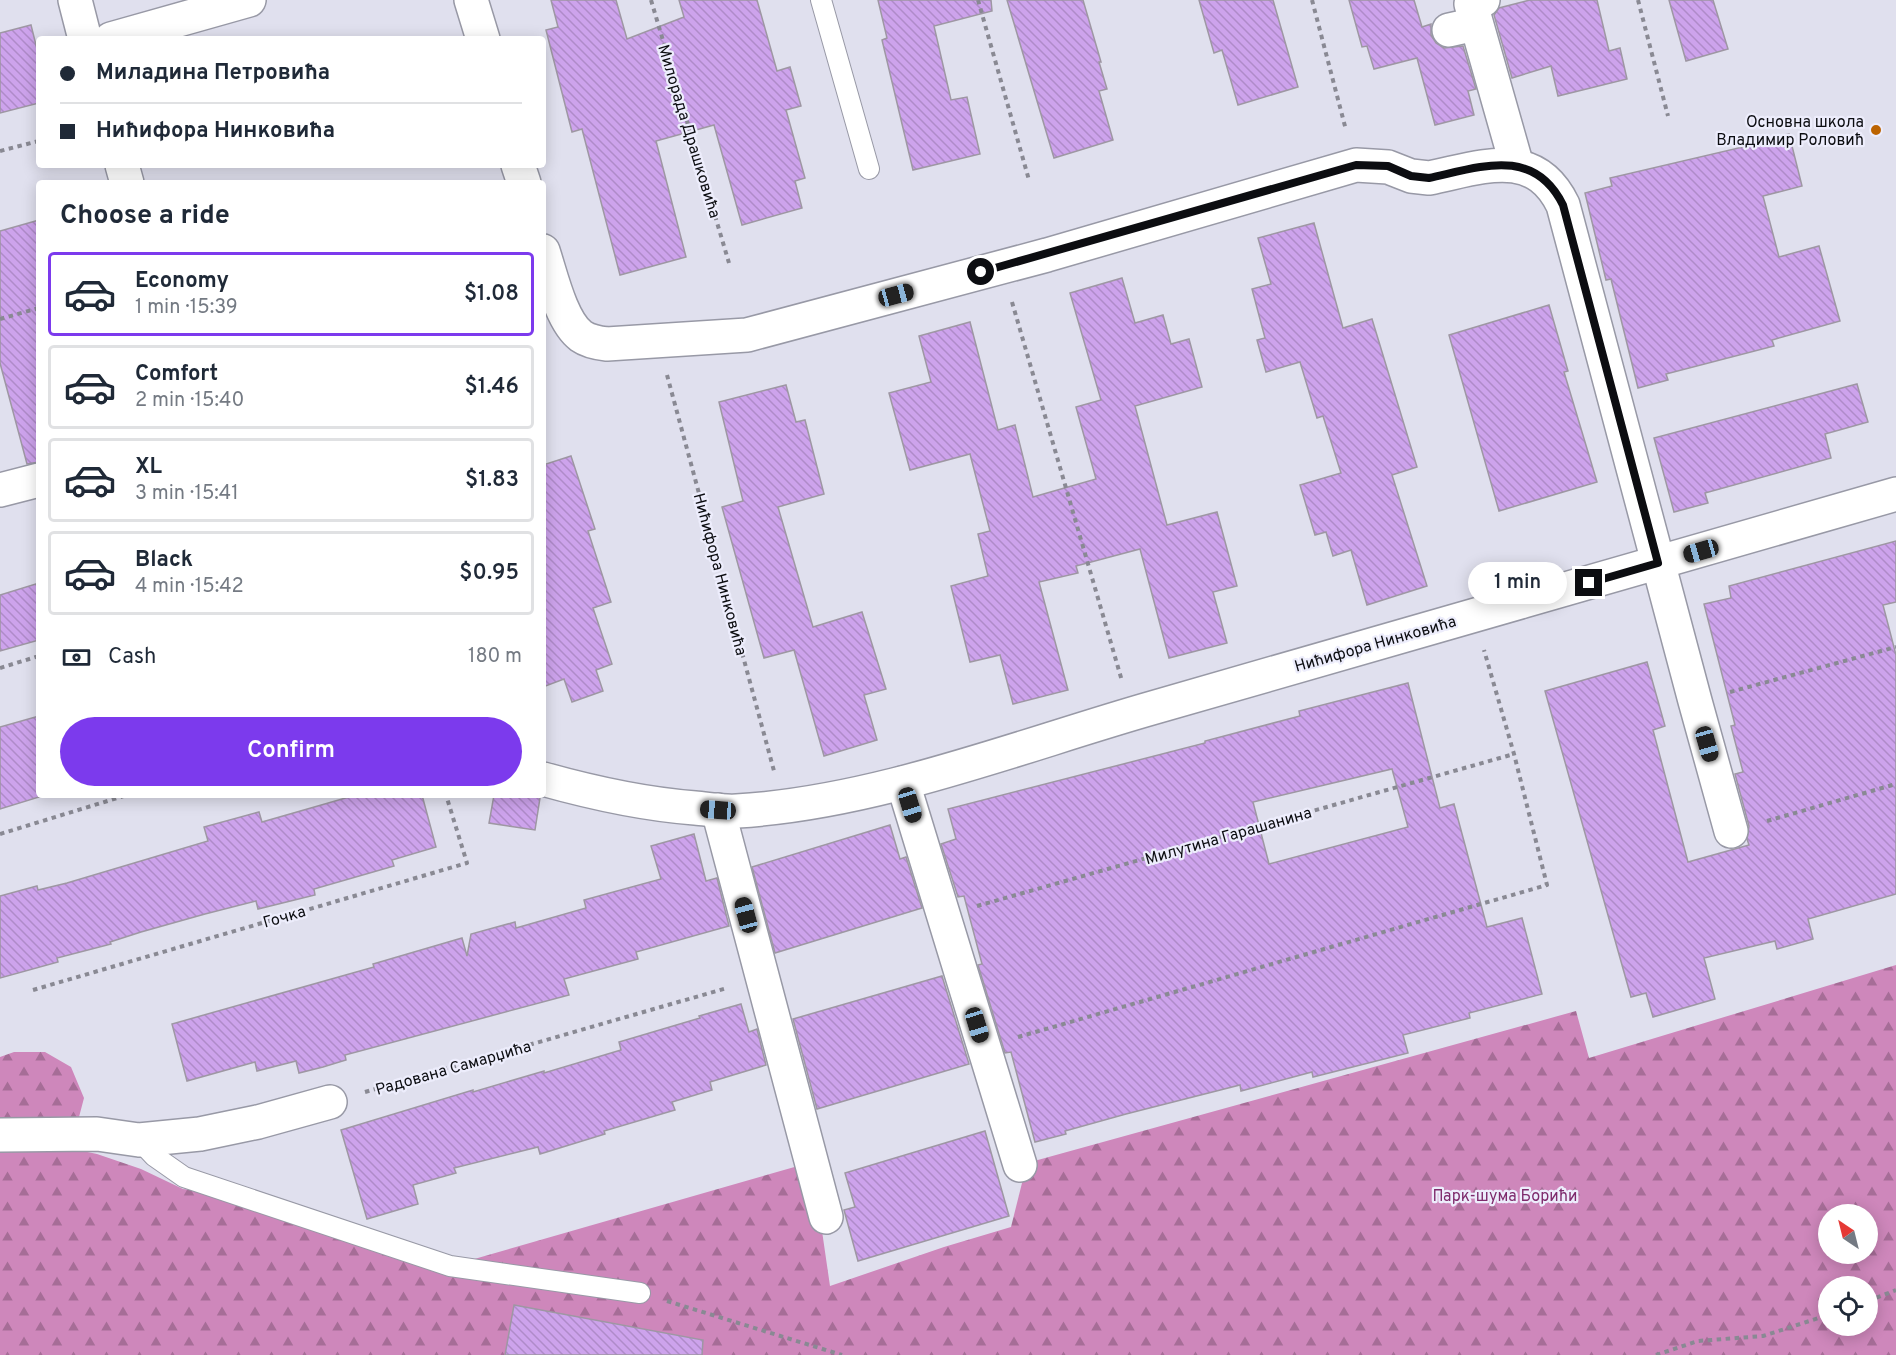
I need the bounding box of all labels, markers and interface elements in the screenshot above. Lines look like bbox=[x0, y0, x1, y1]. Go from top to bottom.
street label: Милорада Драшковића bbox=[652, 42, 724, 221]
text: Миладина Петровића bbox=[96, 60, 330, 87]
place label: Основна школа Владимир Роловић bbox=[1716, 113, 1864, 151]
text: Нићифора Нинковића bbox=[96, 118, 335, 145]
marker: Основна школа Владимир Роловић bbox=[1869, 123, 1883, 137]
text: Choose a ride bbox=[60, 199, 230, 233]
route start bbox=[967, 258, 994, 285]
icon: car bbox=[63, 267, 117, 321]
text: Economy bbox=[135, 268, 229, 295]
text: $1.08 bbox=[464, 281, 519, 308]
car bbox=[876, 282, 916, 308]
text: 1 min · 15:39 bbox=[135, 295, 238, 321]
icon: car bbox=[63, 360, 117, 414]
text: Comfort bbox=[135, 361, 218, 388]
text: $1.46 bbox=[465, 374, 519, 401]
text: 2 min · 15:40 bbox=[135, 388, 244, 414]
icon: car bbox=[63, 453, 117, 507]
text: XL bbox=[135, 454, 162, 481]
text: $1.83 bbox=[465, 467, 519, 494]
text: 3 min · 15:41 bbox=[135, 481, 239, 507]
street label: Нићифора Нинковића bbox=[688, 491, 750, 658]
car bbox=[1681, 537, 1721, 565]
icon: car bbox=[63, 546, 117, 600]
text: Black bbox=[135, 547, 193, 574]
text: $0.95 bbox=[459, 560, 519, 587]
callout: 1 min bbox=[1469, 562, 1568, 604]
route end bbox=[1575, 569, 1602, 596]
text: 1 min bbox=[1494, 570, 1541, 596]
text: 4 min · 15:42 bbox=[135, 574, 244, 600]
street label: Нићифора Нинковића bbox=[1292, 612, 1459, 678]
icon: cash bbox=[60, 641, 93, 674]
text: Cash bbox=[108, 644, 157, 671]
text: 180 m bbox=[468, 644, 522, 670]
button: Confirm bbox=[60, 717, 522, 786]
car bbox=[1693, 724, 1721, 764]
car bbox=[896, 785, 924, 825]
car bbox=[699, 800, 737, 820]
street label: Милутина Гарашанина bbox=[1143, 804, 1314, 870]
car bbox=[733, 895, 759, 935]
street label: Гочка bbox=[261, 902, 308, 934]
car bbox=[963, 1005, 991, 1045]
street label: Радована Самарџића bbox=[373, 1037, 534, 1101]
park label: Парк-шума Борићи bbox=[1433, 1187, 1577, 1207]
north arrow bbox=[1818, 1204, 1878, 1264]
map controls bbox=[1818, 1204, 1878, 1336]
button: locate bbox=[1818, 1276, 1878, 1336]

